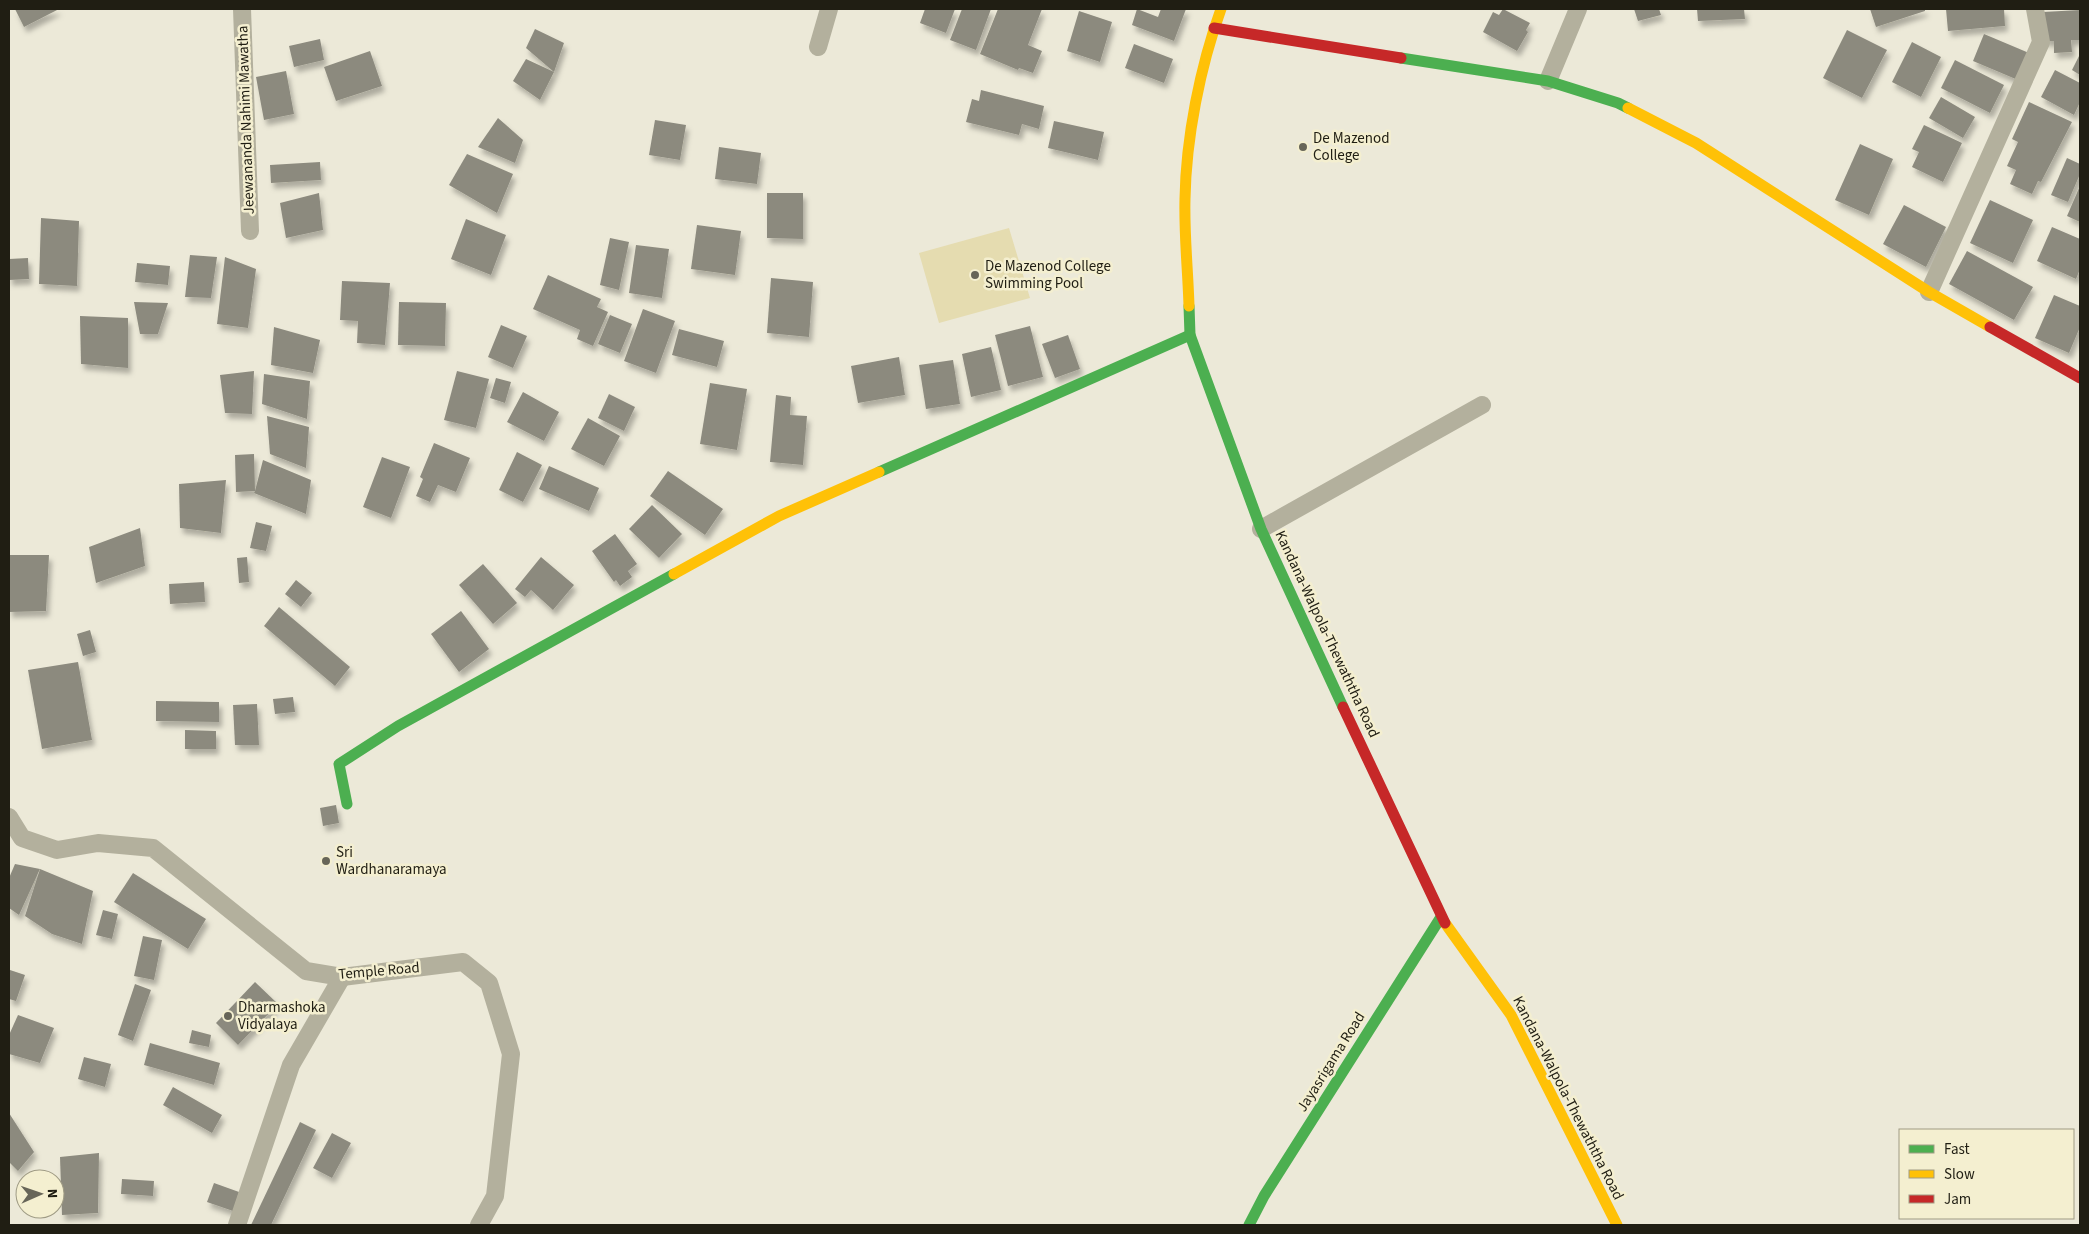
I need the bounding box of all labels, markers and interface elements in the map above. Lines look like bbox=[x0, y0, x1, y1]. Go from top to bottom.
street label: Jeewananda Nahimi Mawatha bbox=[232, 25, 260, 215]
place label: De Mazenod College bbox=[1313, 128, 1389, 166]
marker: De Mazenod College bbox=[1297, 141, 1309, 153]
place label: De Mazenod College Swimming Pool bbox=[985, 256, 1111, 294]
marker: De Mazenod College Swimming Pool bbox=[969, 269, 981, 281]
street label: Kandana-Walpola-Thewaththa Road bbox=[1270, 527, 1384, 741]
place label: Sri Wardhanaramaya bbox=[336, 842, 447, 880]
marker: Sri Wardhanaramaya bbox=[320, 855, 332, 867]
street label: Temple Road bbox=[337, 957, 421, 985]
street label: Kandana-Walpola-Thewaththa Road bbox=[1507, 992, 1629, 1204]
place label: Dharmashoka Vidyalaya bbox=[238, 997, 326, 1035]
street label: Jayasrigama Road bbox=[1292, 1008, 1370, 1116]
marker: Dharmashoka Vidyalaya bbox=[222, 1010, 234, 1022]
legend bbox=[1899, 1129, 2074, 1219]
text: Fast bbox=[1944, 1139, 1970, 1160]
text: Slow bbox=[1944, 1164, 1975, 1185]
north arrow bbox=[15, 1169, 65, 1219]
text: N bbox=[42, 1189, 62, 1199]
text: Jam bbox=[1944, 1189, 1971, 1210]

